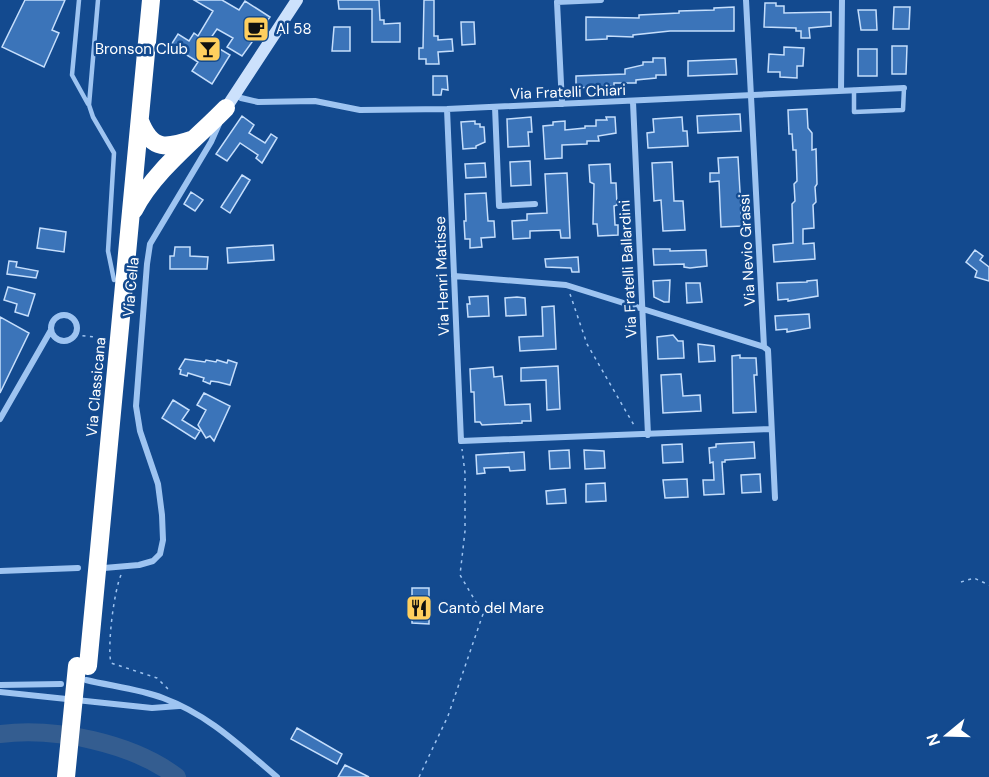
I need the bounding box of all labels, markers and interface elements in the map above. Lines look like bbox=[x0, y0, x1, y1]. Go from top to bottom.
cafe icon: Al 58 bbox=[241, 14, 271, 44]
place label: Al 58 bbox=[276, 19, 312, 39]
bar icon: Bronson Club bbox=[193, 34, 223, 64]
place label: Bronson Club bbox=[95, 39, 188, 59]
street label: Via Fratelli Chiari bbox=[510, 80, 626, 104]
street label: Via Nevio Grassi bbox=[734, 193, 760, 307]
street label: Via Fratelli Ballardini bbox=[614, 199, 642, 339]
street label: Via Henri Matisse bbox=[430, 216, 454, 336]
street label: Via Cella bbox=[118, 256, 144, 318]
street label: Via Classicana bbox=[82, 336, 110, 438]
restaurant icon: Canto del Mare bbox=[404, 593, 434, 623]
place label: Canto del Mare bbox=[438, 598, 544, 618]
north arrow bbox=[917, 705, 977, 765]
text: N bbox=[921, 731, 945, 749]

